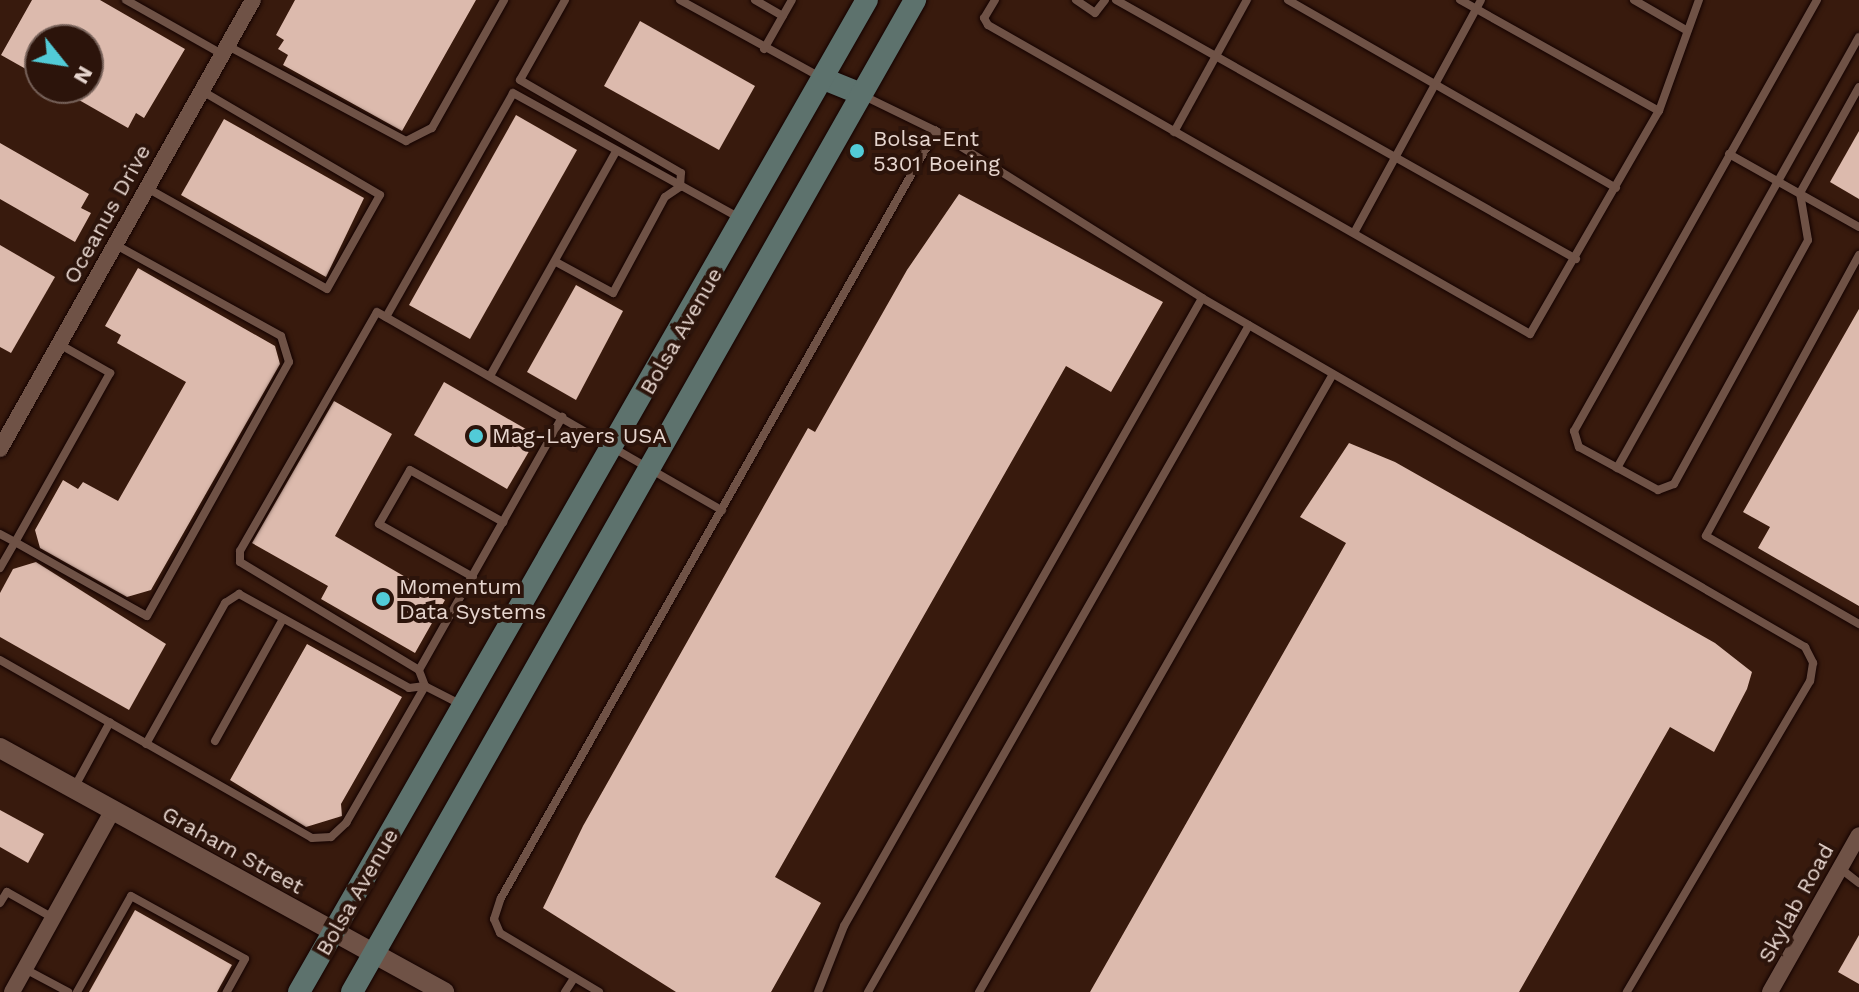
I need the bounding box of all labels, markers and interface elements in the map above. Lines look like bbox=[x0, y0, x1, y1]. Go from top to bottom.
north arrow bbox=[24, 24, 104, 104]
text: N bbox=[69, 62, 98, 89]
place label: Bolsa-Ent 5301 Boeing bbox=[873, 125, 1000, 176]
street label: Oceanus Drive bbox=[58, 140, 156, 288]
marker: Bolsa-Ent 5301 Boeing bbox=[848, 142, 866, 160]
street label: Bolsa Avenue bbox=[634, 262, 728, 400]
place label: Mag-Layers USA bbox=[492, 423, 667, 449]
marker: Mag-Layers USA bbox=[467, 427, 485, 445]
place label: Momentum Data Systems bbox=[399, 573, 547, 624]
marker: Momentum Data Systems bbox=[374, 590, 392, 608]
street label: Graham Street bbox=[158, 800, 308, 900]
street label: Bolsa Avenue bbox=[310, 823, 404, 961]
street label: Skylab Road bbox=[1752, 839, 1840, 967]

